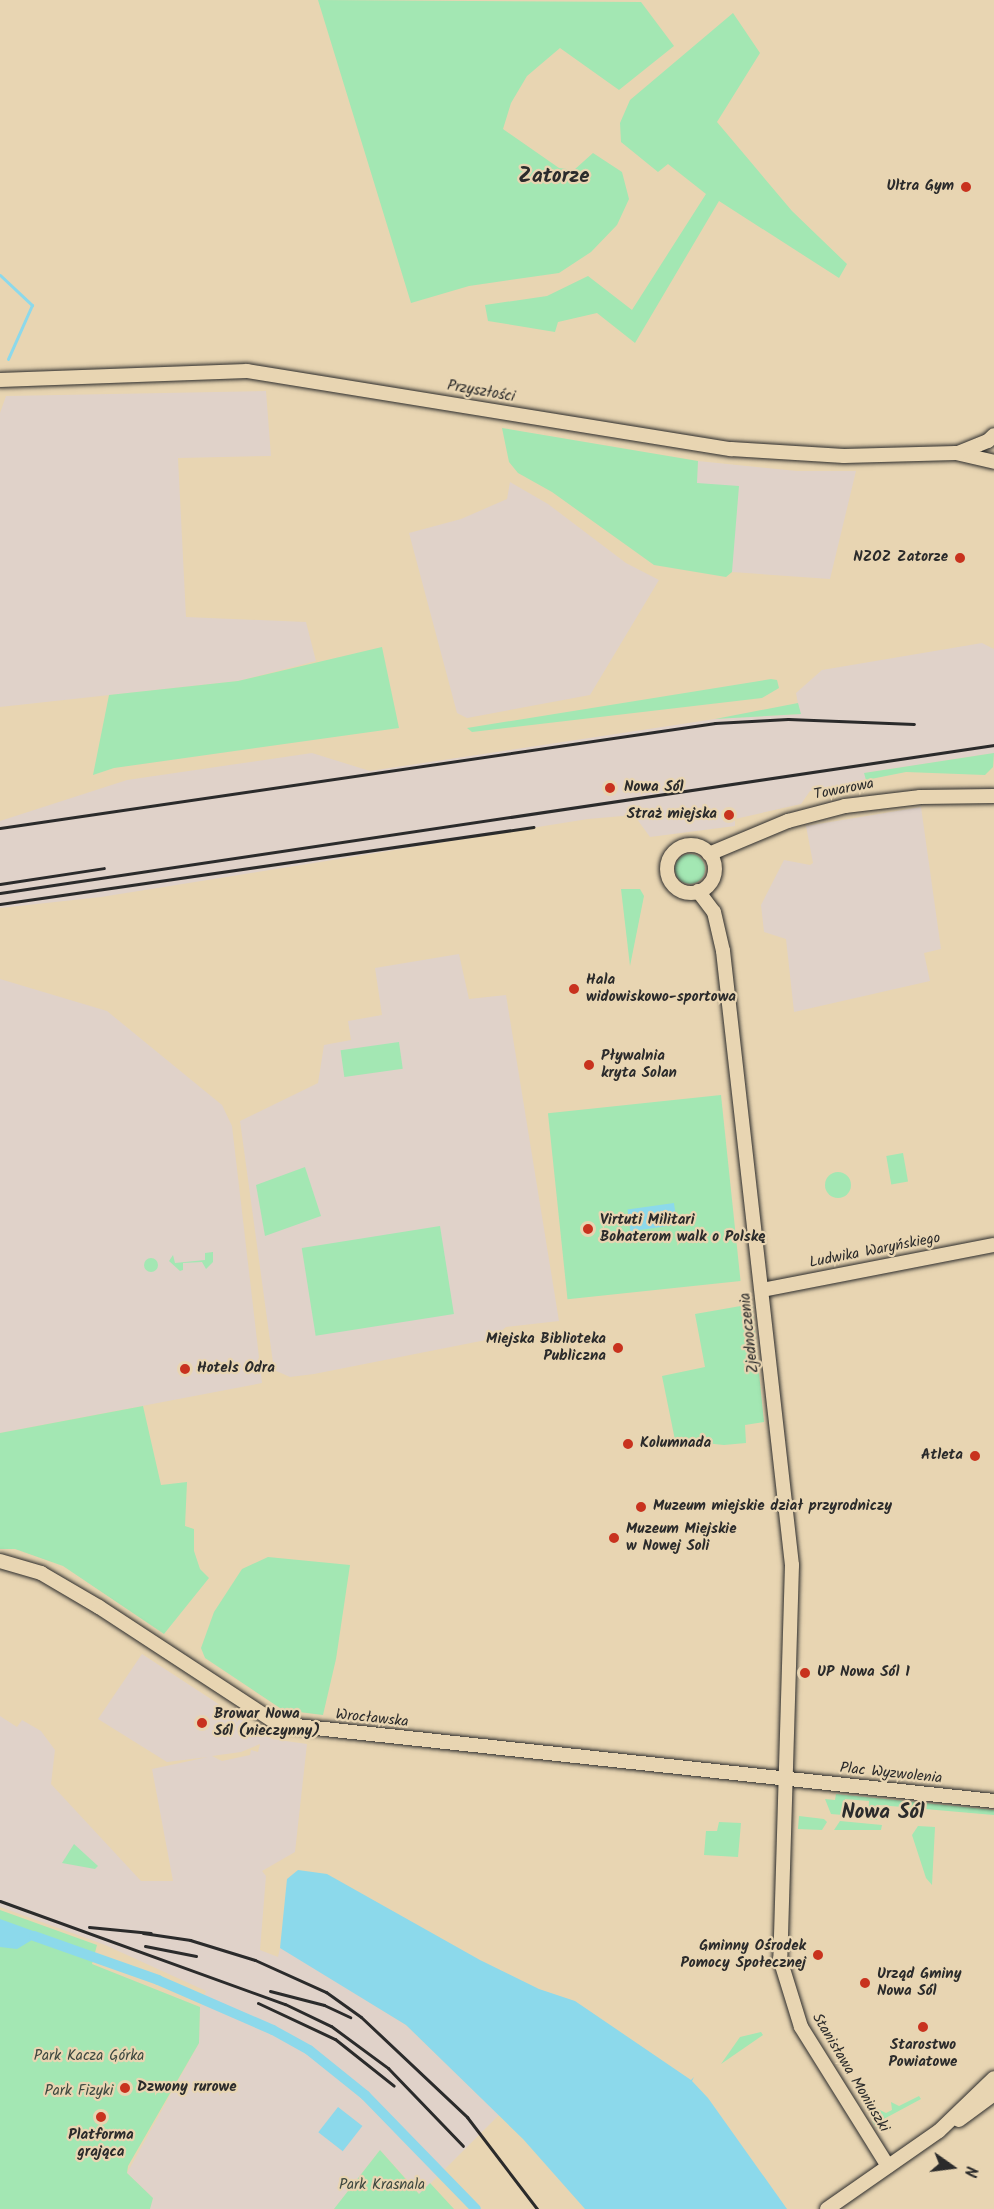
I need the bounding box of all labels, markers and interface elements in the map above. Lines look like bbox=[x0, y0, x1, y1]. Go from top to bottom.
district label: Zatorze bbox=[518, 164, 590, 190]
place label: Ultra Gym bbox=[886, 178, 954, 196]
marker: Ultra Gym bbox=[959, 180, 973, 194]
street label: Przyszłości bbox=[446, 377, 516, 407]
place label: NZOZ Zatorze bbox=[853, 549, 948, 567]
marker: NZOZ Zatorze bbox=[953, 551, 967, 565]
street label: Towarowa bbox=[812, 775, 876, 805]
marker: Nowa Sól bbox=[601, 779, 619, 797]
place label: Nowa Sól bbox=[624, 779, 683, 797]
place label: Straż miejska bbox=[627, 806, 717, 824]
marker: Straż miejska bbox=[722, 808, 736, 822]
place label: Hala widowiskowo-sportowa bbox=[586, 971, 736, 1006]
marker: Hala widowiskowo-sportowa bbox=[567, 982, 581, 996]
place label: Pływalnia kryta Solan bbox=[601, 1047, 677, 1082]
marker: Pływalnia kryta Solan bbox=[582, 1058, 596, 1072]
place label: Virtuti Militari Bohaterom walk o Polskę bbox=[600, 1211, 765, 1246]
marker: Virtuti Militari Bohaterom walk o Polskę bbox=[581, 1222, 595, 1236]
street label: Ludwika Waryńskiego bbox=[808, 1229, 942, 1273]
street label: Zjednoczenia bbox=[737, 1292, 763, 1374]
place label: Miejska Biblioteka Publiczna bbox=[486, 1330, 606, 1365]
marker: Miejska Biblioteka Publiczna bbox=[611, 1341, 625, 1355]
place label: Hotels Odra bbox=[197, 1360, 275, 1378]
marker: Hotels Odra bbox=[178, 1362, 192, 1376]
place label: Kolumnada bbox=[640, 1435, 711, 1453]
marker: Kolumnada bbox=[621, 1437, 635, 1451]
place label: Atleta bbox=[921, 1447, 963, 1465]
marker: Atleta bbox=[968, 1449, 982, 1463]
place label: Muzeum miejskie dział przyrodniczy bbox=[653, 1498, 892, 1516]
marker: Muzeum miejskie dział przyrodniczy bbox=[634, 1500, 648, 1514]
place label: Muzeum Miejskie w Nowej Soli bbox=[626, 1520, 737, 1555]
marker: Muzeum Miejskie w Nowej Soli bbox=[607, 1531, 621, 1545]
place label: UP Nowa Sól 1 bbox=[817, 1664, 910, 1682]
marker: UP Nowa Sól 1 bbox=[798, 1666, 812, 1680]
place label: Browar Nowa Sól (nieczynny) bbox=[214, 1705, 320, 1740]
street label: Wrocławska bbox=[335, 1706, 409, 1732]
marker: Browar Nowa Sól (nieczynny) bbox=[195, 1716, 209, 1730]
street label: Plac Wyzwolenia bbox=[839, 1760, 943, 1788]
district label: Nowa Sól bbox=[841, 1800, 925, 1826]
place label: Gminny Ośrodek Pomocy Społecznej bbox=[681, 1937, 806, 1972]
marker: Gminny Ośrodek Pomocy Społecznej bbox=[811, 1948, 825, 1962]
place label: Urząd Gminy Nowa Sól bbox=[877, 1965, 961, 2000]
marker: Urząd Gminy Nowa Sól bbox=[858, 1976, 872, 1990]
street label: Stanisława Moniuszki bbox=[807, 2010, 893, 2136]
marker: Starostwo Powiatowe bbox=[916, 2020, 930, 2034]
place label: Starostwo Powiatowe bbox=[889, 2036, 957, 2071]
park label: Park Kacza Górka bbox=[34, 2048, 144, 2066]
place label: Dzwony rurowe bbox=[137, 2079, 237, 2097]
marker: Dzwony rurowe bbox=[118, 2081, 132, 2095]
park label: Park Fizyki bbox=[45, 2083, 113, 2101]
marker: Platforma grająca bbox=[94, 2110, 108, 2124]
place label: Platforma grająca bbox=[68, 2126, 134, 2161]
north arrow bbox=[922, 2137, 982, 2197]
text: N bbox=[957, 2164, 983, 2179]
park label: Park Krasnala bbox=[339, 2177, 425, 2195]

